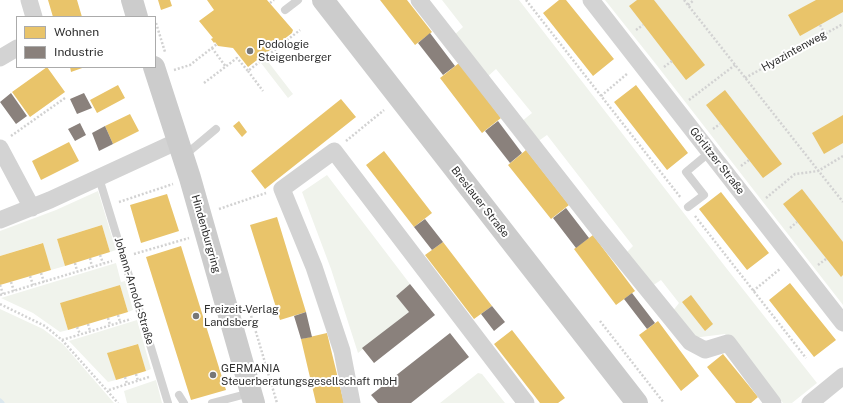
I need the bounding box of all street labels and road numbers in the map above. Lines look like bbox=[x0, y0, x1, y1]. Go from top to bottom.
street label: Hyazintenweg bbox=[759, 28, 829, 74]
street label: Görlitzer Straße bbox=[687, 125, 747, 197]
street label: Breslauer Straße bbox=[448, 164, 512, 240]
street label: Hindenburgring bbox=[188, 193, 224, 275]
street label: Johann-Arnold-Straße bbox=[111, 236, 157, 346]

